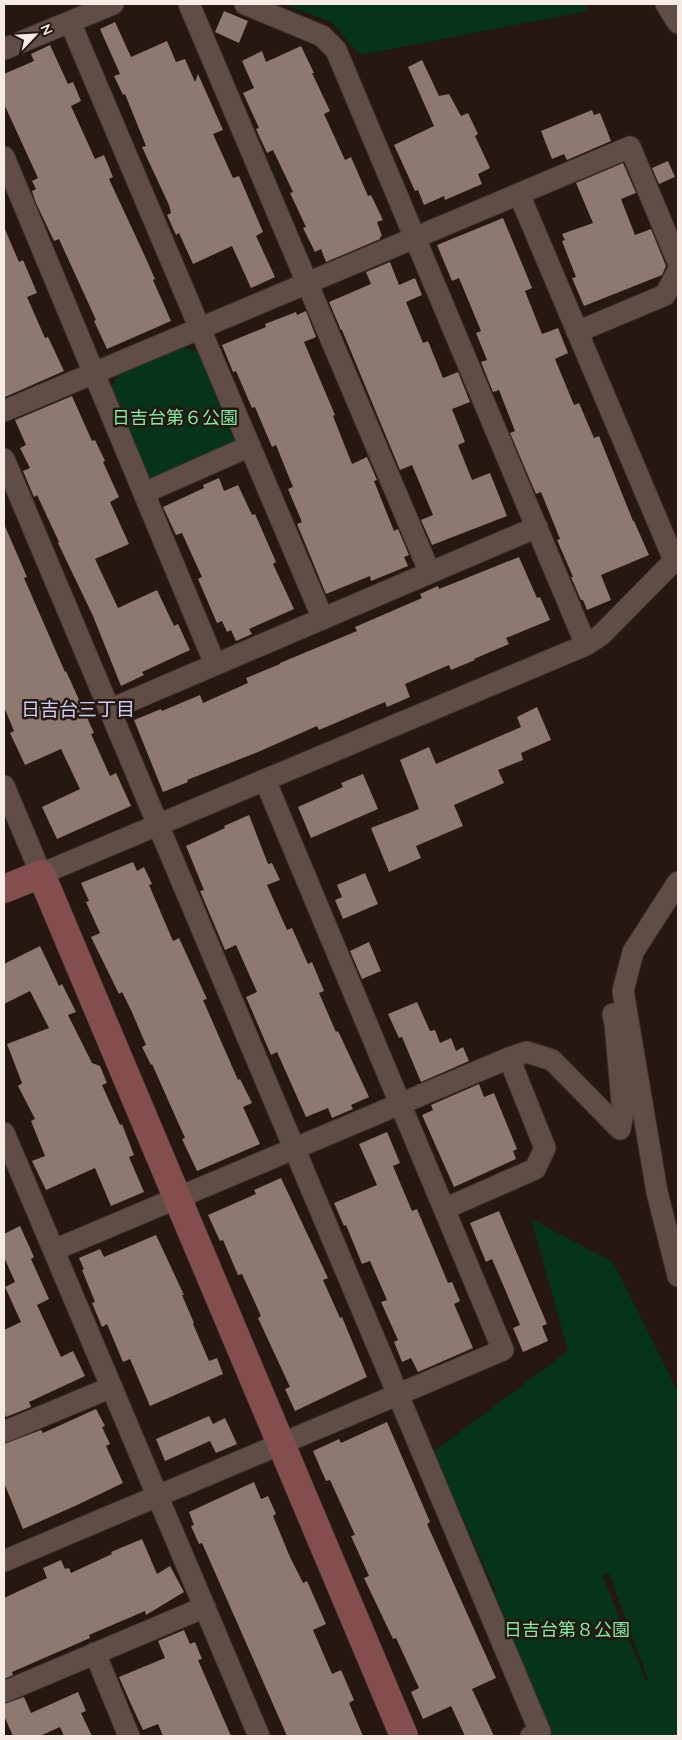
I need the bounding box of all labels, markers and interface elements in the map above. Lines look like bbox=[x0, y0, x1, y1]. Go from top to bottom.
north arrow bbox=[10, 10, 60, 60]
text: N bbox=[36, 21, 57, 38]
park label: 日吉台第６公園 bbox=[112, 406, 238, 429]
district label: 日吉台三丁目 bbox=[21, 697, 135, 721]
park label: 日吉台第８公園 bbox=[504, 1618, 630, 1641]

